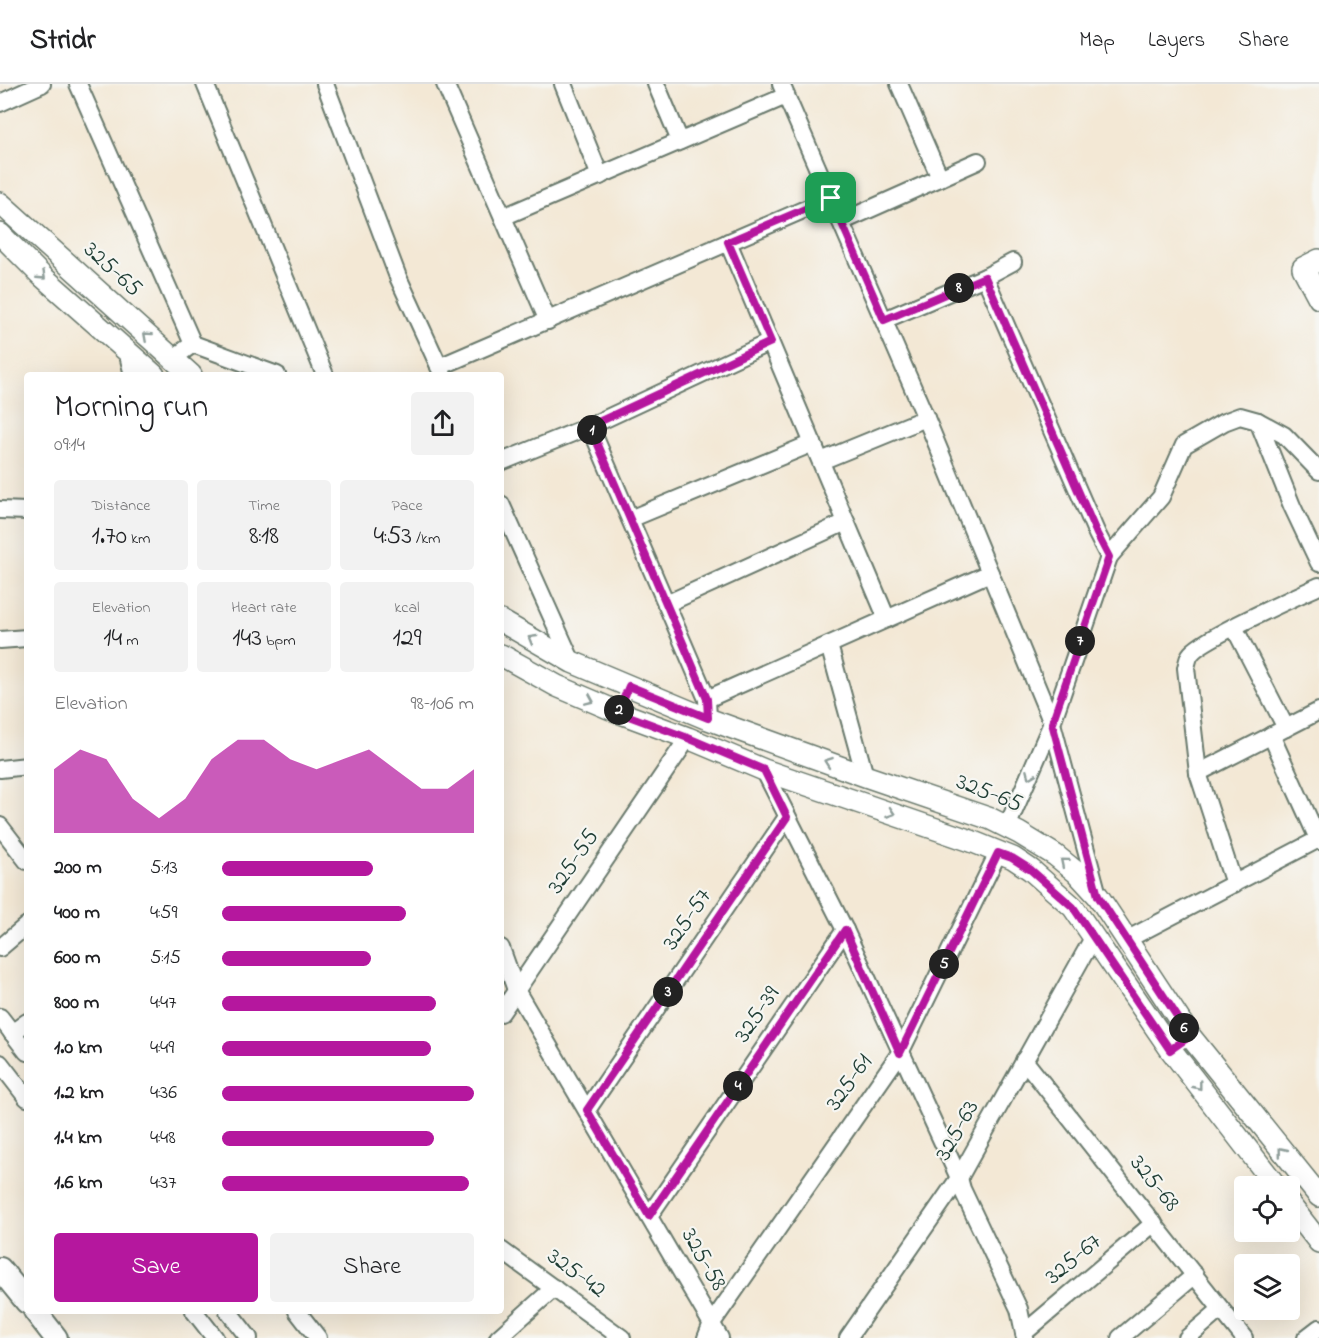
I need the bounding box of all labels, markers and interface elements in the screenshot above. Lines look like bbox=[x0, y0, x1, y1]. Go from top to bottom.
text: Stridr bbox=[30, 21, 96, 62]
text: Map bbox=[1079, 26, 1115, 56]
text: Layers bbox=[1148, 26, 1205, 56]
text: Share bbox=[1238, 26, 1289, 56]
pin bbox=[805, 172, 856, 223]
icon: arrive bbox=[814, 181, 847, 214]
street label: 325-65 bbox=[75, 234, 149, 306]
one-way arrow bbox=[34, 268, 45, 279]
pin: 8 bbox=[944, 273, 974, 303]
text: 8 bbox=[956, 276, 962, 300]
one-way arrow bbox=[143, 332, 154, 343]
text: Morning run bbox=[54, 384, 208, 432]
button: share bbox=[411, 392, 474, 455]
pin: 1 bbox=[577, 415, 607, 445]
text: 1 bbox=[589, 418, 595, 442]
text: 09:14 bbox=[54, 431, 85, 460]
text: Distance bbox=[92, 494, 150, 518]
text: Time bbox=[248, 494, 280, 518]
text: Pace bbox=[391, 494, 423, 518]
text: 1.70 bbox=[92, 518, 127, 556]
text: 8:18 bbox=[249, 518, 279, 556]
text: 4:53 bbox=[374, 518, 412, 556]
text: km bbox=[127, 527, 150, 551]
text: /km bbox=[412, 527, 440, 551]
text: Elevation bbox=[92, 596, 150, 620]
text: Heart rate bbox=[231, 596, 297, 620]
text: kcal bbox=[394, 596, 420, 620]
text: 14 bbox=[103, 620, 122, 658]
text: 143 bbox=[232, 620, 262, 658]
text: 129 bbox=[392, 620, 422, 658]
pin: 7 bbox=[1065, 626, 1095, 656]
text: m bbox=[122, 629, 139, 653]
text: bpm bbox=[262, 629, 296, 653]
text: 7 bbox=[1077, 629, 1083, 653]
one-way arrow bbox=[528, 635, 538, 646]
text: Elevation bbox=[54, 690, 128, 719]
text: 98–106 m bbox=[410, 690, 474, 719]
one-way arrow bbox=[584, 693, 595, 705]
pin: 2 bbox=[604, 695, 634, 725]
text: 2 bbox=[615, 698, 623, 722]
one-way arrow bbox=[823, 757, 833, 770]
street label: 325-65 bbox=[951, 765, 1028, 823]
one-way arrow bbox=[1025, 769, 1037, 780]
one-way arrow bbox=[885, 806, 895, 819]
street label: 325-55 bbox=[539, 822, 609, 902]
text: 200 m bbox=[54, 854, 102, 883]
text: 5:13 bbox=[150, 854, 178, 883]
one-way arrow bbox=[1060, 858, 1071, 869]
street label: 325-57 bbox=[654, 882, 722, 958]
text: 400 m bbox=[54, 899, 100, 928]
text: 4:59 bbox=[150, 899, 177, 928]
text: 600 m bbox=[54, 944, 101, 973]
text: 5:15 bbox=[150, 944, 181, 973]
pin: 5 bbox=[929, 949, 959, 979]
text: 5 bbox=[939, 952, 949, 976]
pin: 3 bbox=[653, 977, 683, 1007]
street label: 325-39 bbox=[726, 979, 790, 1050]
text: 3 bbox=[665, 980, 671, 1004]
text: 800 m bbox=[54, 989, 99, 1018]
text: 4:47 bbox=[150, 989, 176, 1018]
pin: 6 bbox=[1169, 1013, 1199, 1043]
text: 6 bbox=[1180, 1016, 1188, 1040]
text: 1.0 km bbox=[54, 1034, 102, 1063]
text: 4:49 bbox=[150, 1034, 174, 1063]
street label: 325-61 bbox=[818, 1047, 883, 1119]
pin: 4 bbox=[723, 1071, 753, 1101]
text: 4 bbox=[735, 1074, 741, 1098]
text: 1.2 km bbox=[54, 1079, 104, 1108]
text: 4:36 bbox=[150, 1079, 177, 1108]
one-way arrow bbox=[1190, 1079, 1201, 1090]
street label: 325-63 bbox=[927, 1094, 989, 1168]
text: 1.4 km bbox=[54, 1124, 102, 1153]
text: 4:48 bbox=[150, 1124, 176, 1153]
one-way arrow bbox=[1279, 1147, 1290, 1158]
street label: 325-68 bbox=[1120, 1148, 1188, 1220]
text: 1.6 km bbox=[54, 1169, 103, 1198]
text: 4:37 bbox=[150, 1169, 176, 1198]
map controls bbox=[1234, 1176, 1300, 1320]
button: locate bbox=[1234, 1176, 1300, 1242]
street label: 325-58 bbox=[671, 1222, 735, 1298]
street label: 325-67 bbox=[1038, 1226, 1110, 1294]
button: Save bbox=[54, 1233, 258, 1302]
button: Share bbox=[270, 1233, 474, 1302]
street label: 325-42 bbox=[539, 1240, 613, 1308]
button: layers bbox=[1234, 1254, 1300, 1320]

